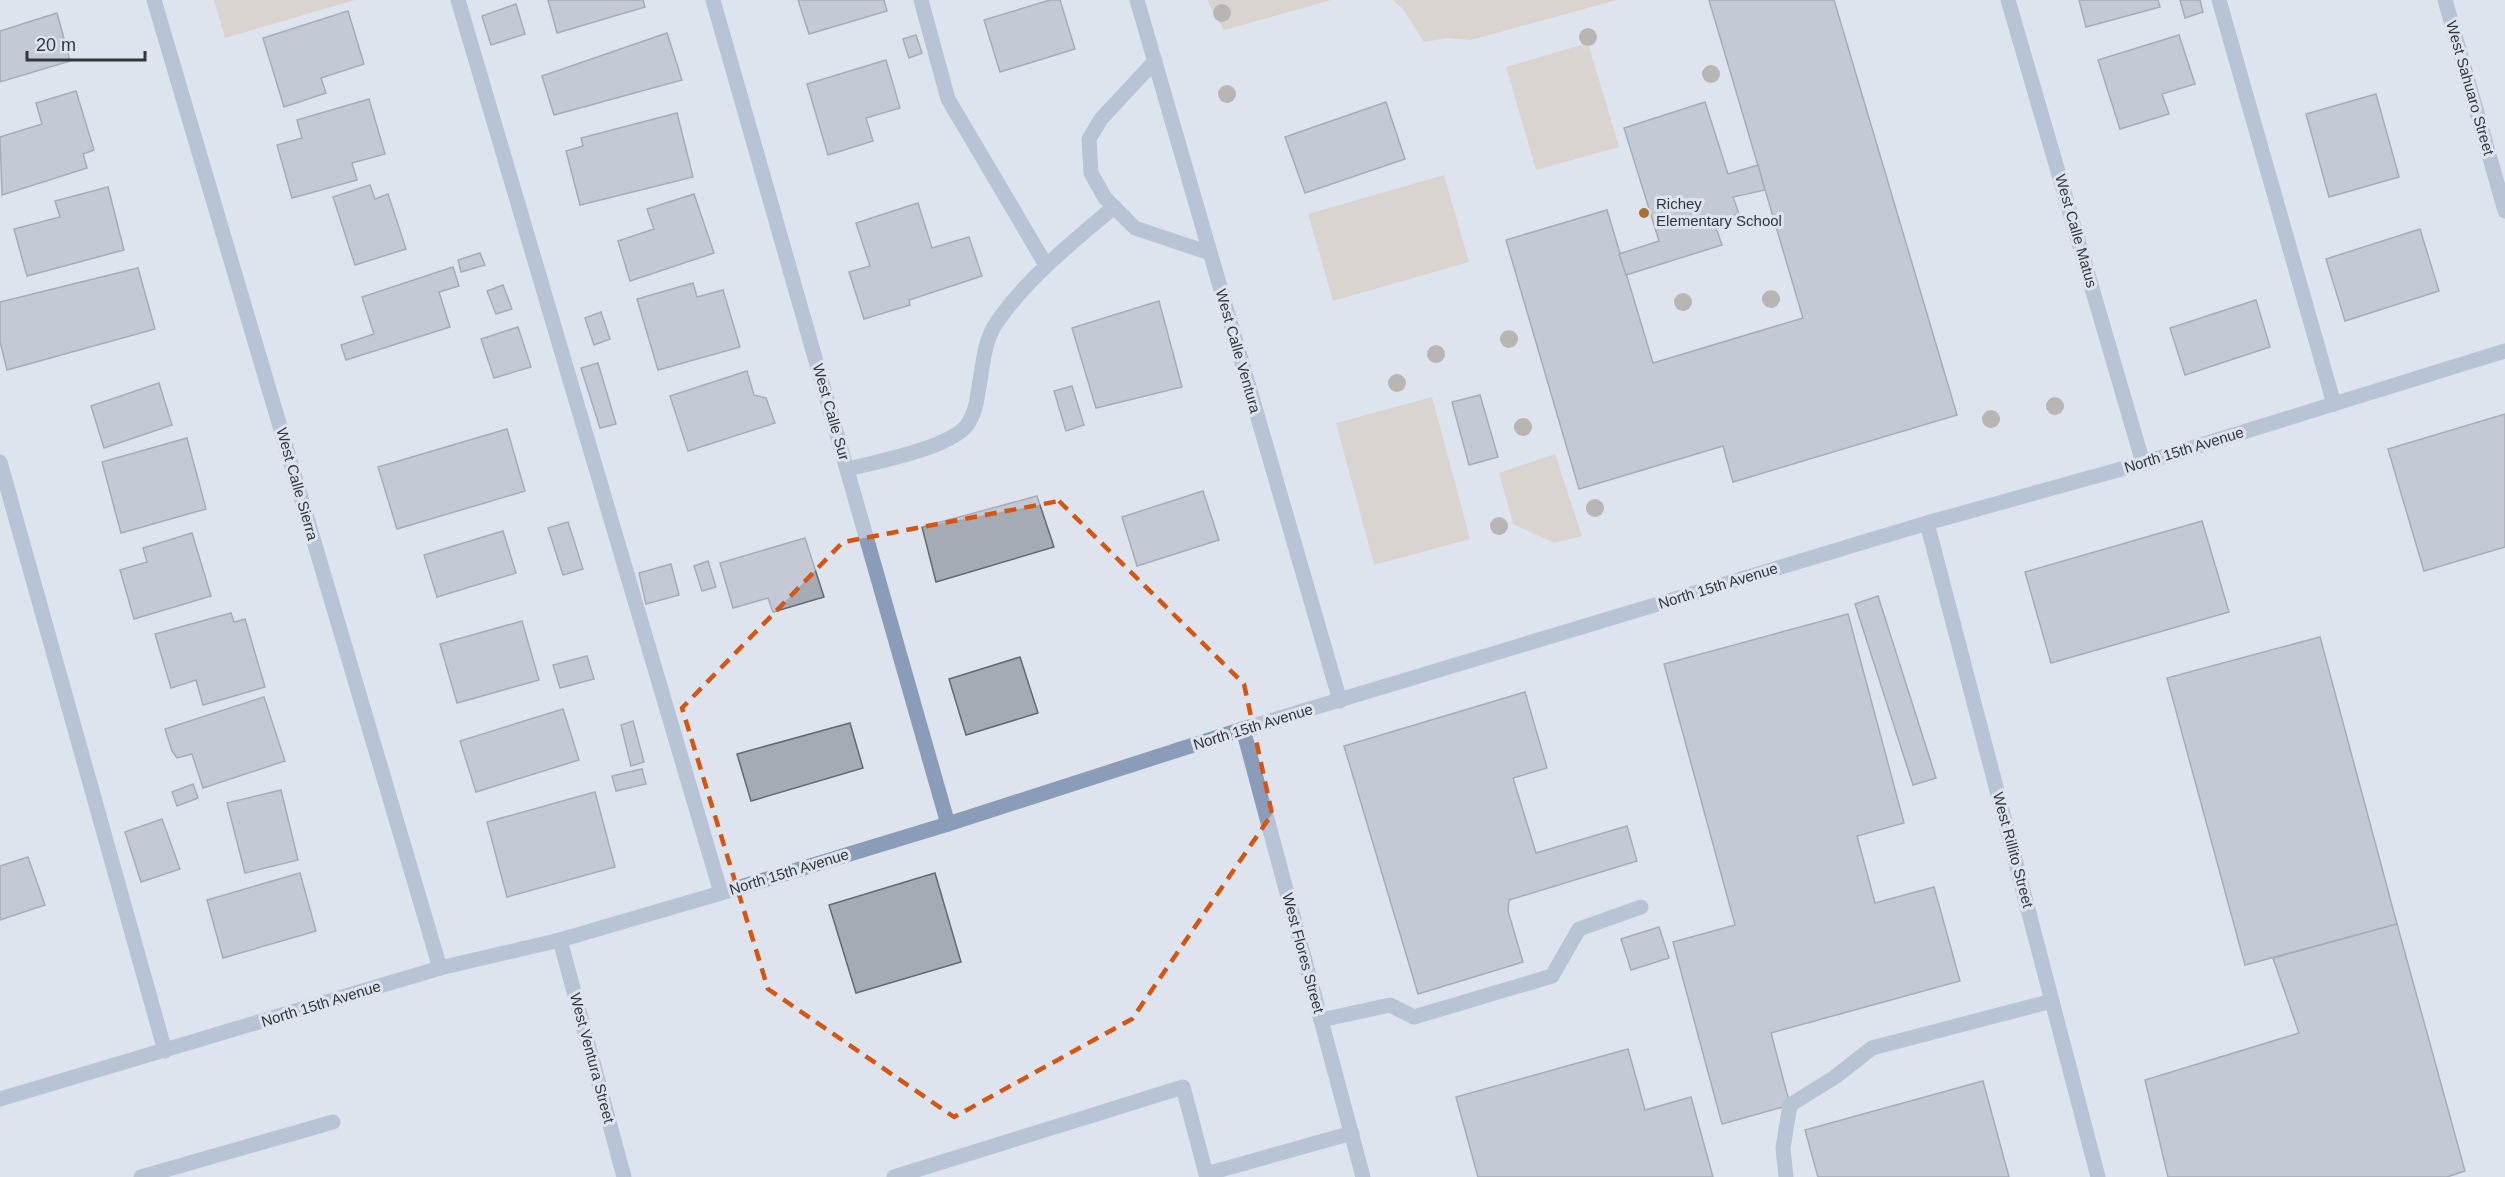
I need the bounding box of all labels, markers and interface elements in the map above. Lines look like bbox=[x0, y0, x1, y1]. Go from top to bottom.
street label: West Sahuaro Street bbox=[2443, 19, 2498, 158]
scale bar bbox=[27, 24, 146, 62]
text: 20 m bbox=[36, 35, 76, 55]
street label: West Calle Matus bbox=[2052, 172, 2101, 290]
place label: Richey Elementary School bbox=[1656, 195, 1782, 229]
marker: Richey Elementary School bbox=[1637, 206, 1651, 220]
street label: West Calle Ventura bbox=[1213, 287, 1264, 415]
street label: West Calle Sur bbox=[810, 362, 853, 462]
street label: North 15th Avenue bbox=[2122, 423, 2246, 476]
street label: West Calle Sierra bbox=[273, 426, 322, 543]
street label: North 15th Avenue bbox=[1656, 559, 1780, 612]
street label: North 15th Avenue bbox=[1191, 700, 1315, 753]
street label: West Rillito Street bbox=[1990, 790, 2037, 910]
street label: North 15th Avenue bbox=[727, 845, 851, 898]
street label: West Flores Street bbox=[1279, 891, 1328, 1016]
street label: North 15th Avenue bbox=[259, 977, 383, 1030]
street label: West Ventura Street bbox=[567, 991, 618, 1126]

